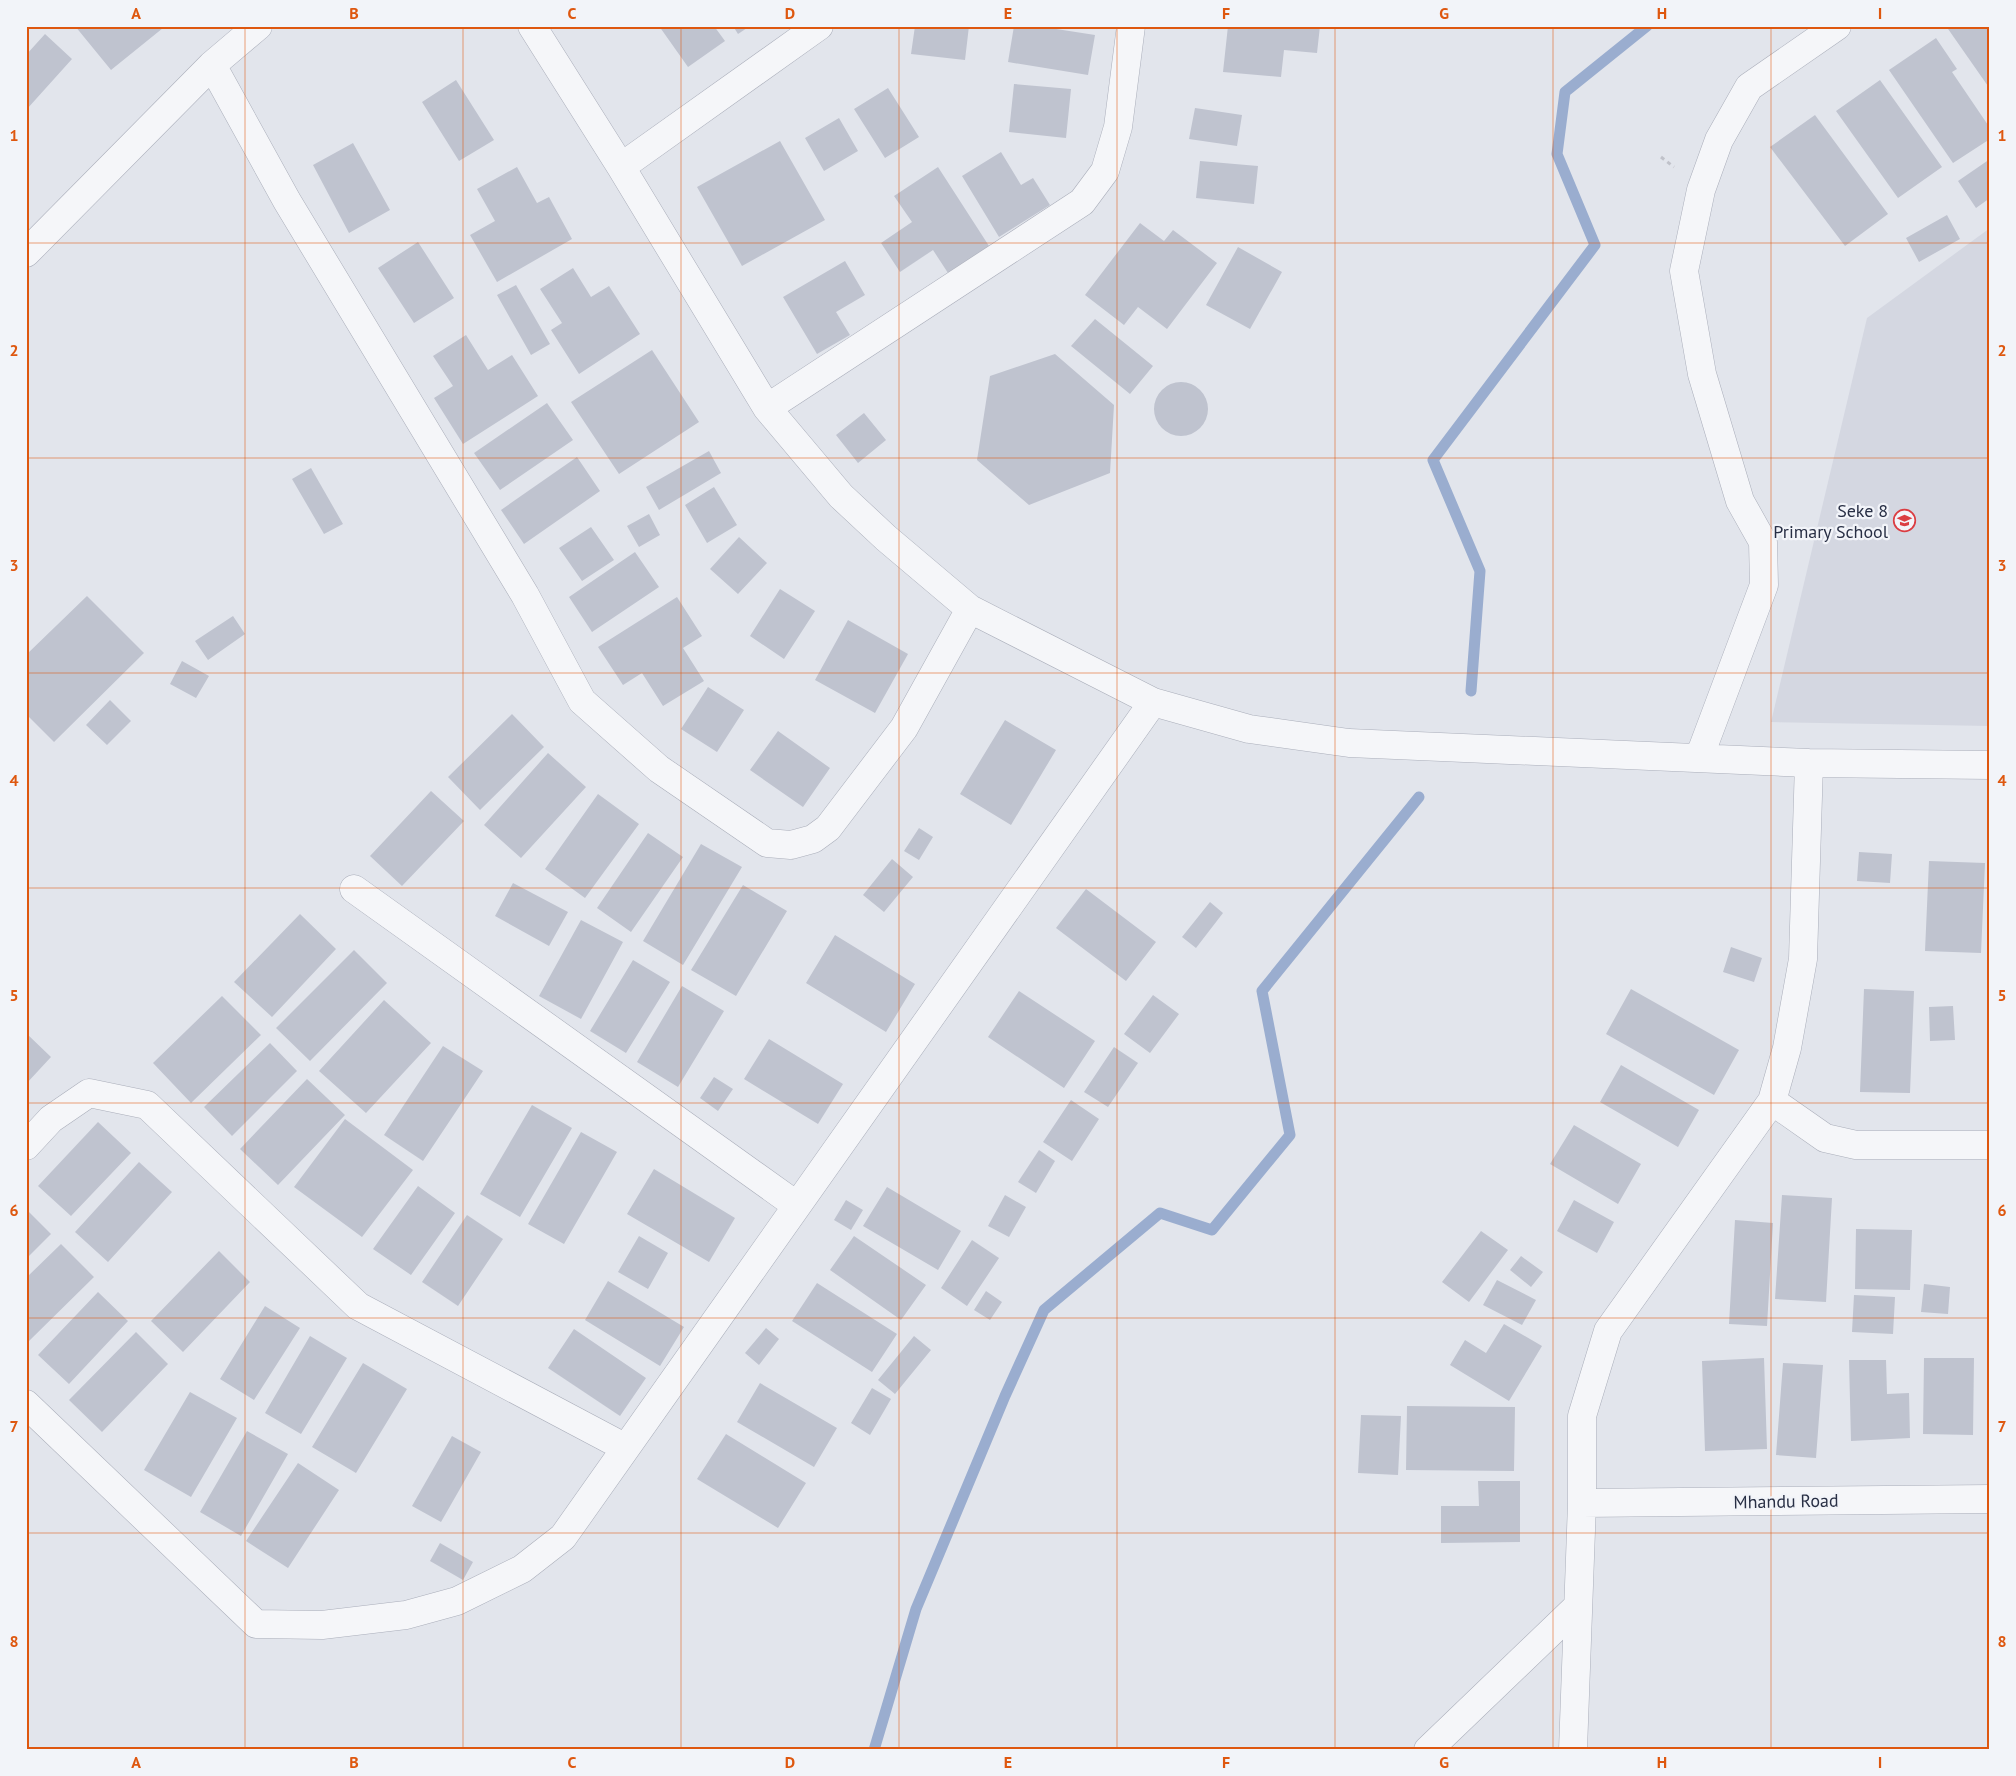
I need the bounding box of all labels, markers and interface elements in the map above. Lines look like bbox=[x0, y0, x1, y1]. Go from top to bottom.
text: A bbox=[131, 3, 141, 23]
text: B bbox=[349, 3, 359, 23]
text: C bbox=[568, 3, 577, 23]
text: D bbox=[785, 3, 795, 23]
text: E bbox=[1004, 3, 1012, 23]
text: F bbox=[1222, 3, 1230, 23]
text: G bbox=[1439, 3, 1449, 23]
text: H bbox=[1657, 3, 1667, 23]
text: I bbox=[1878, 3, 1882, 23]
text: 1 bbox=[9, 125, 19, 145]
text: 1 bbox=[1997, 125, 2007, 145]
text: 2 bbox=[9, 340, 19, 360]
text: 2 bbox=[1997, 340, 2007, 360]
place label: Seke 8 Primary School bbox=[1773, 499, 1889, 543]
school or university icon: Seke 8 Primary School bbox=[1892, 508, 1916, 532]
text: 3 bbox=[9, 555, 19, 575]
text: 3 bbox=[1997, 555, 2007, 575]
text: 4 bbox=[9, 770, 19, 790]
text: 4 bbox=[1997, 770, 2007, 790]
text: 5 bbox=[9, 985, 19, 1005]
text: 5 bbox=[1997, 985, 2007, 1005]
text: 6 bbox=[9, 1200, 19, 1220]
text: 6 bbox=[1997, 1200, 2007, 1220]
text: 7 bbox=[9, 1416, 19, 1436]
text: 7 bbox=[1997, 1416, 2007, 1436]
street label: Mhandu Road bbox=[1733, 1489, 1839, 1513]
text: 8 bbox=[9, 1631, 19, 1651]
text: 8 bbox=[1997, 1631, 2007, 1651]
text: A bbox=[131, 1752, 141, 1772]
text: B bbox=[349, 1752, 359, 1772]
text: C bbox=[568, 1752, 577, 1772]
text: D bbox=[785, 1752, 795, 1772]
text: E bbox=[1004, 1752, 1012, 1772]
text: F bbox=[1222, 1752, 1230, 1772]
text: G bbox=[1439, 1752, 1449, 1772]
text: H bbox=[1657, 1752, 1667, 1772]
text: I bbox=[1878, 1752, 1882, 1772]

